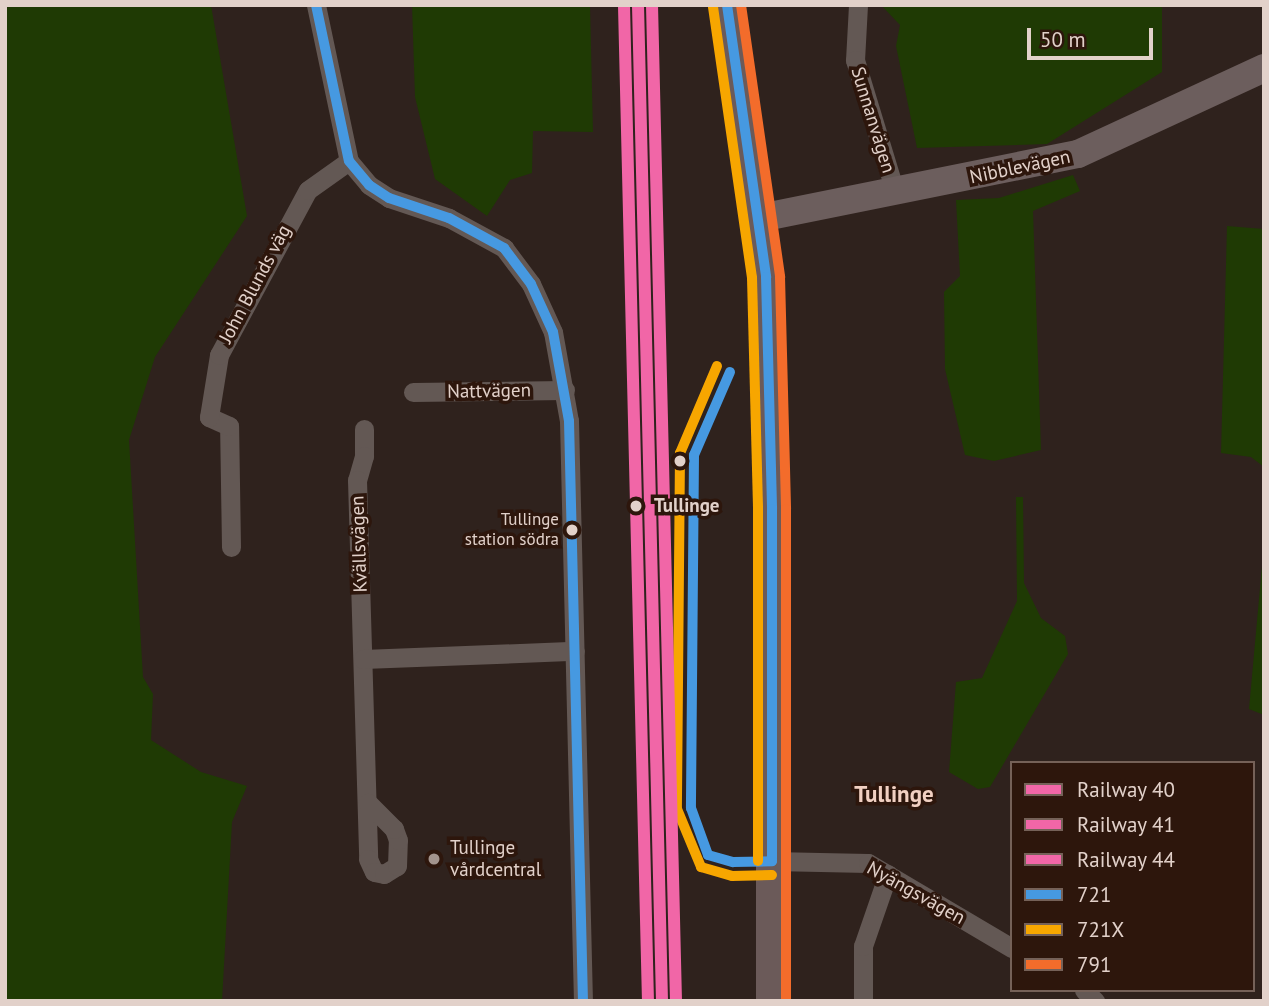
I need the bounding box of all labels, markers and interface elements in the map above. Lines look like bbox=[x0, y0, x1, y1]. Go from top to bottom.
scale bar bbox=[1031, 14, 1157, 58]
text: 50 m bbox=[1040, 26, 1086, 53]
street label: Sunnanvägen bbox=[846, 64, 900, 176]
street label: Nibblevägen bbox=[968, 145, 1072, 189]
street label: John Blunds väg bbox=[214, 221, 296, 347]
street label: Nattvägen bbox=[447, 379, 531, 403]
unlabelled marker bbox=[673, 454, 687, 468]
marker: Tullinge bbox=[624, 494, 648, 518]
street label: Kvällsvägen bbox=[346, 495, 372, 593]
place label: Tullinge bbox=[654, 495, 719, 517]
place label: Tullinge station södra bbox=[465, 510, 559, 550]
marker: Tullinge station södra bbox=[565, 523, 579, 537]
legend bbox=[1010, 761, 1255, 992]
text: Railway 40 bbox=[1077, 776, 1175, 803]
district label: Tullinge bbox=[854, 780, 934, 808]
text: Railway 41 bbox=[1077, 811, 1175, 838]
place label: Tullinge vårdcentral bbox=[450, 837, 541, 881]
text: Railway 44 bbox=[1077, 846, 1175, 873]
marker: Tullinge vårdcentral bbox=[424, 849, 444, 869]
street label: Nyängsvägen bbox=[863, 857, 969, 929]
text: 721 bbox=[1077, 881, 1111, 908]
text: 721X bbox=[1077, 916, 1124, 943]
text: 791 bbox=[1077, 951, 1111, 978]

